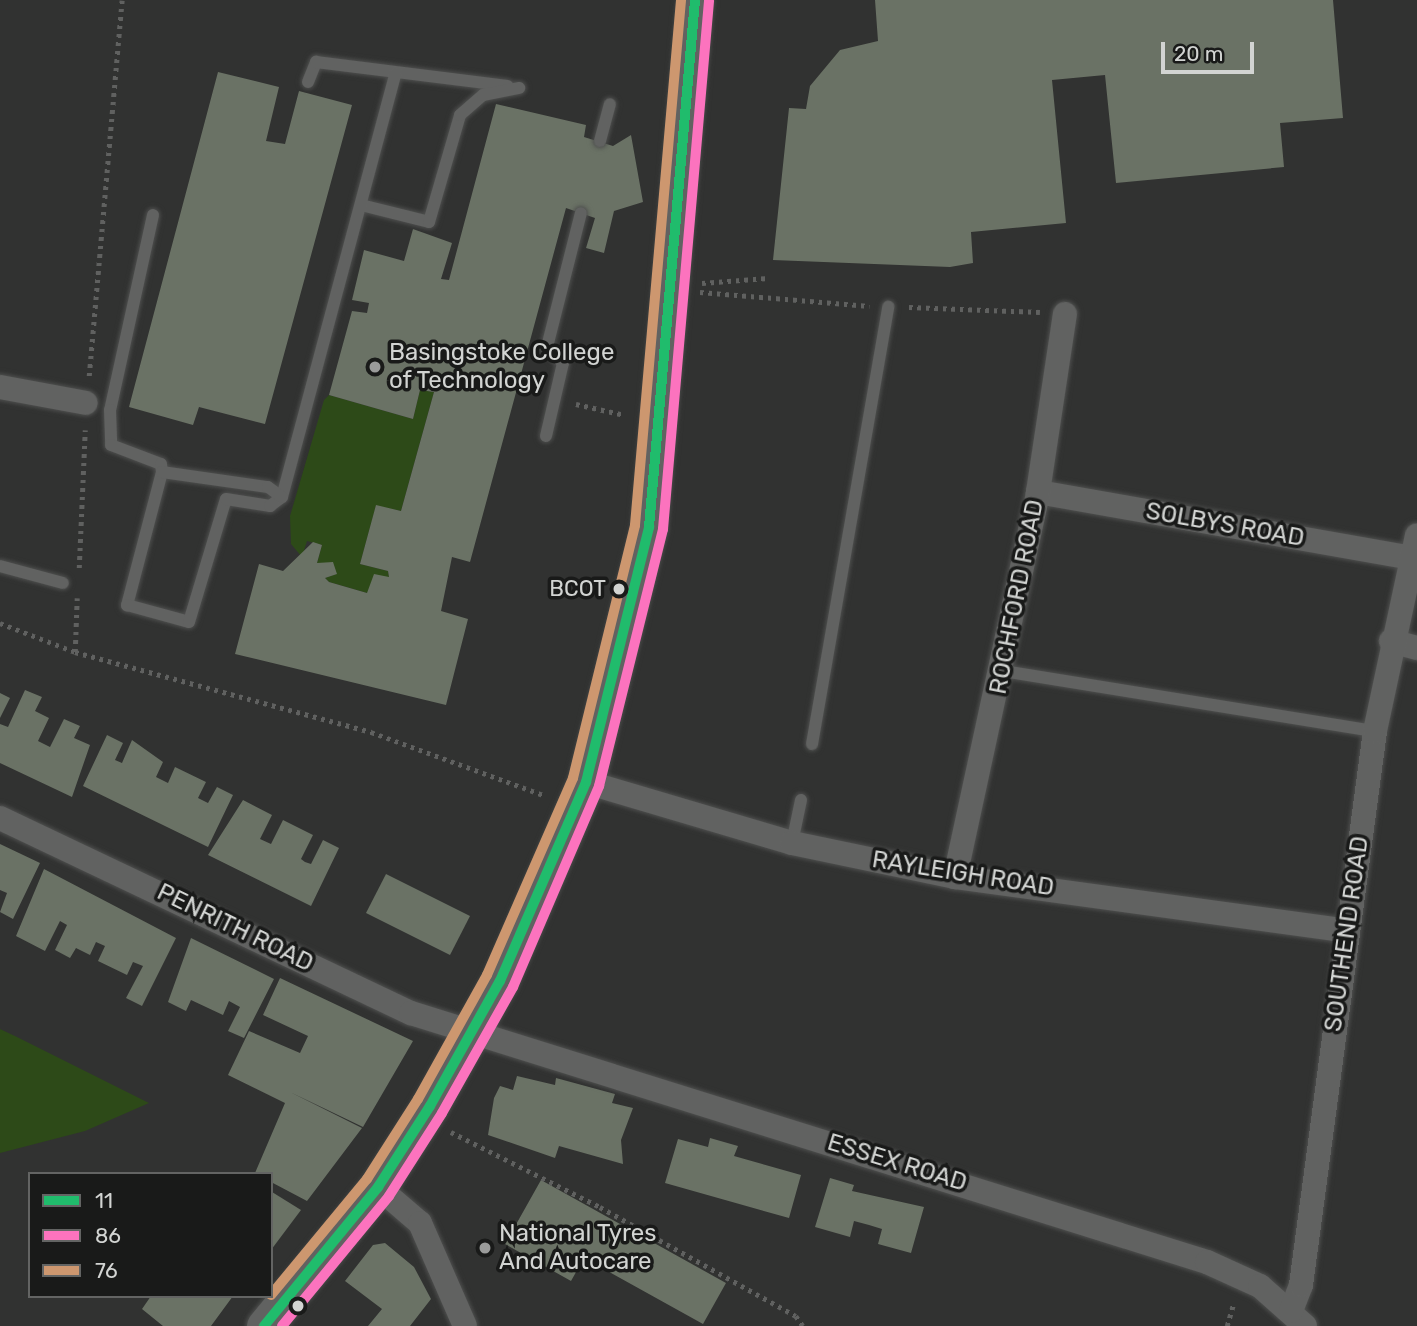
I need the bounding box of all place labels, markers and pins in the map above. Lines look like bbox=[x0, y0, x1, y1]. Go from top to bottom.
place label: Basingstoke College of Technology bbox=[389, 339, 614, 395]
marker: Basingstoke College of Technology bbox=[367, 359, 383, 375]
place label: BCOT bbox=[549, 576, 606, 602]
marker: BCOT bbox=[612, 582, 626, 596]
place label: National Tyres And Autocare bbox=[499, 1220, 657, 1276]
marker: National Tyres And Autocare bbox=[477, 1240, 493, 1256]
unlabelled marker bbox=[291, 1299, 305, 1313]

